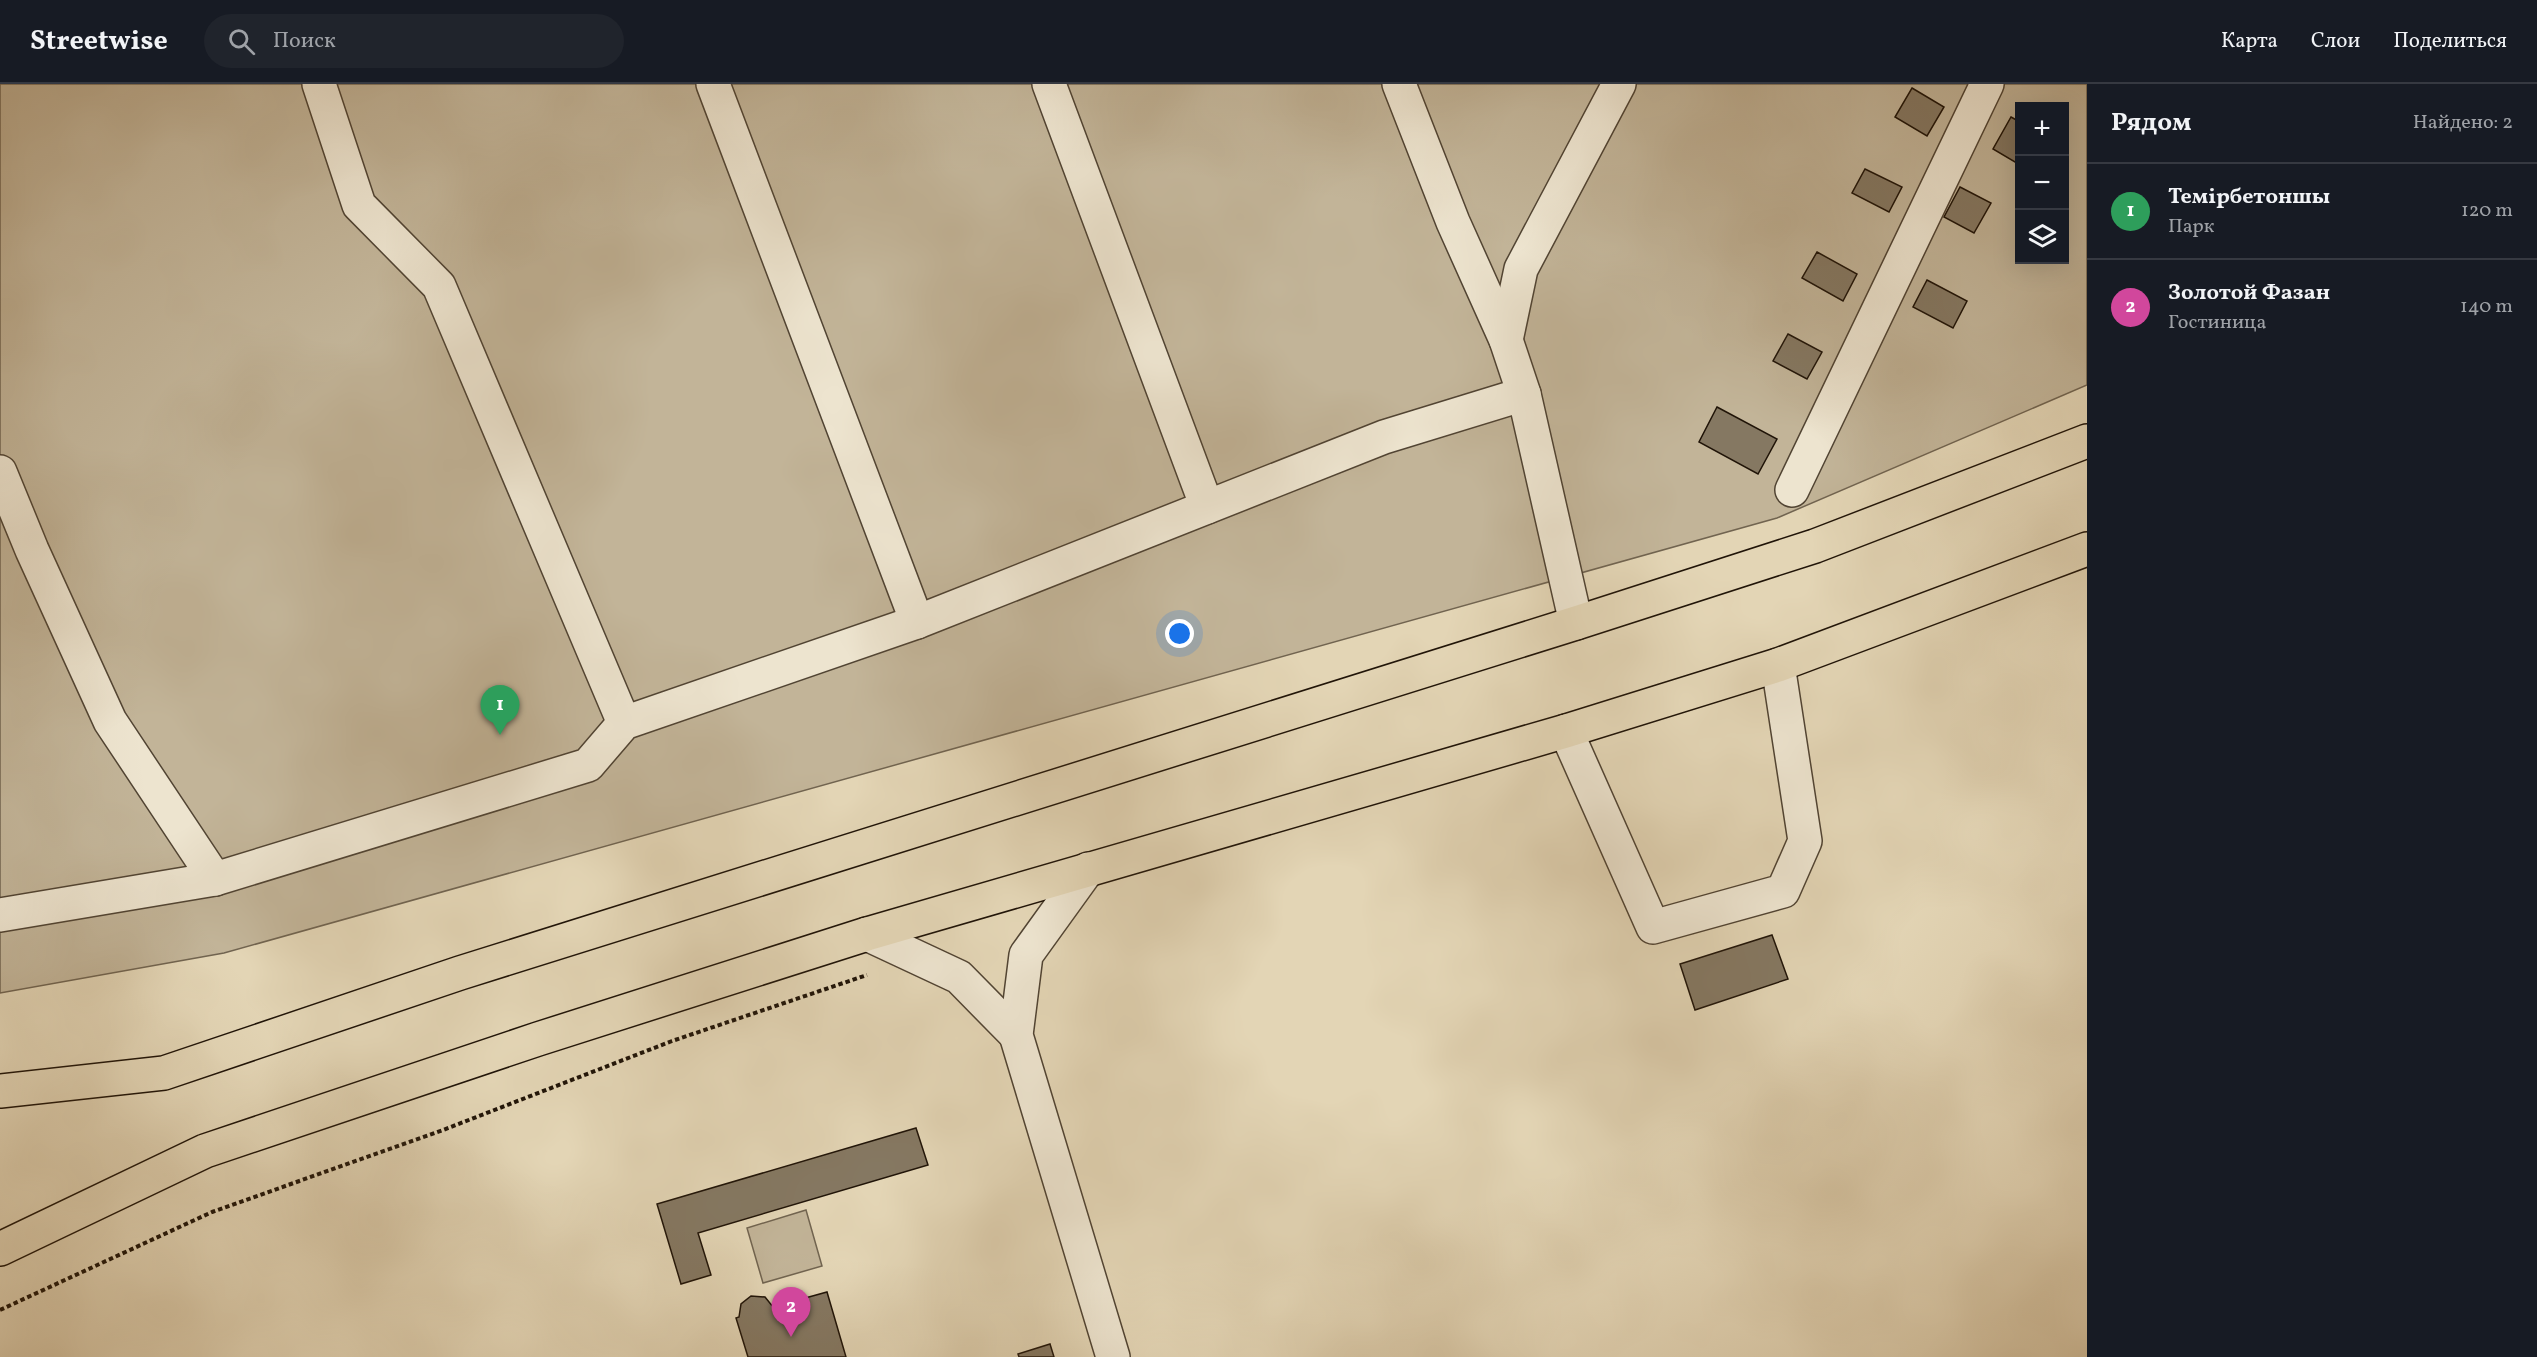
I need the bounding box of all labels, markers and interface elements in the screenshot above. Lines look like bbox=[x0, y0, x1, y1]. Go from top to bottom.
search box bbox=[204, 14, 624, 68]
text: Streetwise bbox=[30, 22, 168, 61]
icon: search bbox=[225, 25, 258, 58]
text: Поиск bbox=[273, 26, 336, 57]
text: Карта bbox=[2221, 27, 2278, 56]
text: Слои bbox=[2311, 27, 2360, 56]
text: Поделиться bbox=[2393, 27, 2507, 56]
map controls bbox=[2015, 102, 2069, 264]
button: + bbox=[2015, 102, 2069, 156]
text: Рядом bbox=[2111, 105, 2191, 141]
text: Найдено: 2 bbox=[2413, 109, 2513, 137]
button: − bbox=[2015, 156, 2069, 210]
text: Темірбетоншы bbox=[2168, 182, 2330, 213]
text: 1 bbox=[2126, 197, 2135, 225]
text: 120 m bbox=[2461, 197, 2513, 225]
button: layers bbox=[2015, 210, 2069, 264]
text: Парк bbox=[2168, 213, 2214, 241]
text: Золотой Фазан bbox=[2168, 278, 2330, 309]
text: 2 bbox=[2125, 293, 2136, 321]
text: 140 m bbox=[2460, 293, 2513, 321]
text: Гостиница bbox=[2168, 309, 2266, 337]
your location bbox=[1165, 619, 1194, 648]
pin: 1 bbox=[480, 686, 520, 735]
pin: 2 bbox=[772, 1288, 810, 1337]

